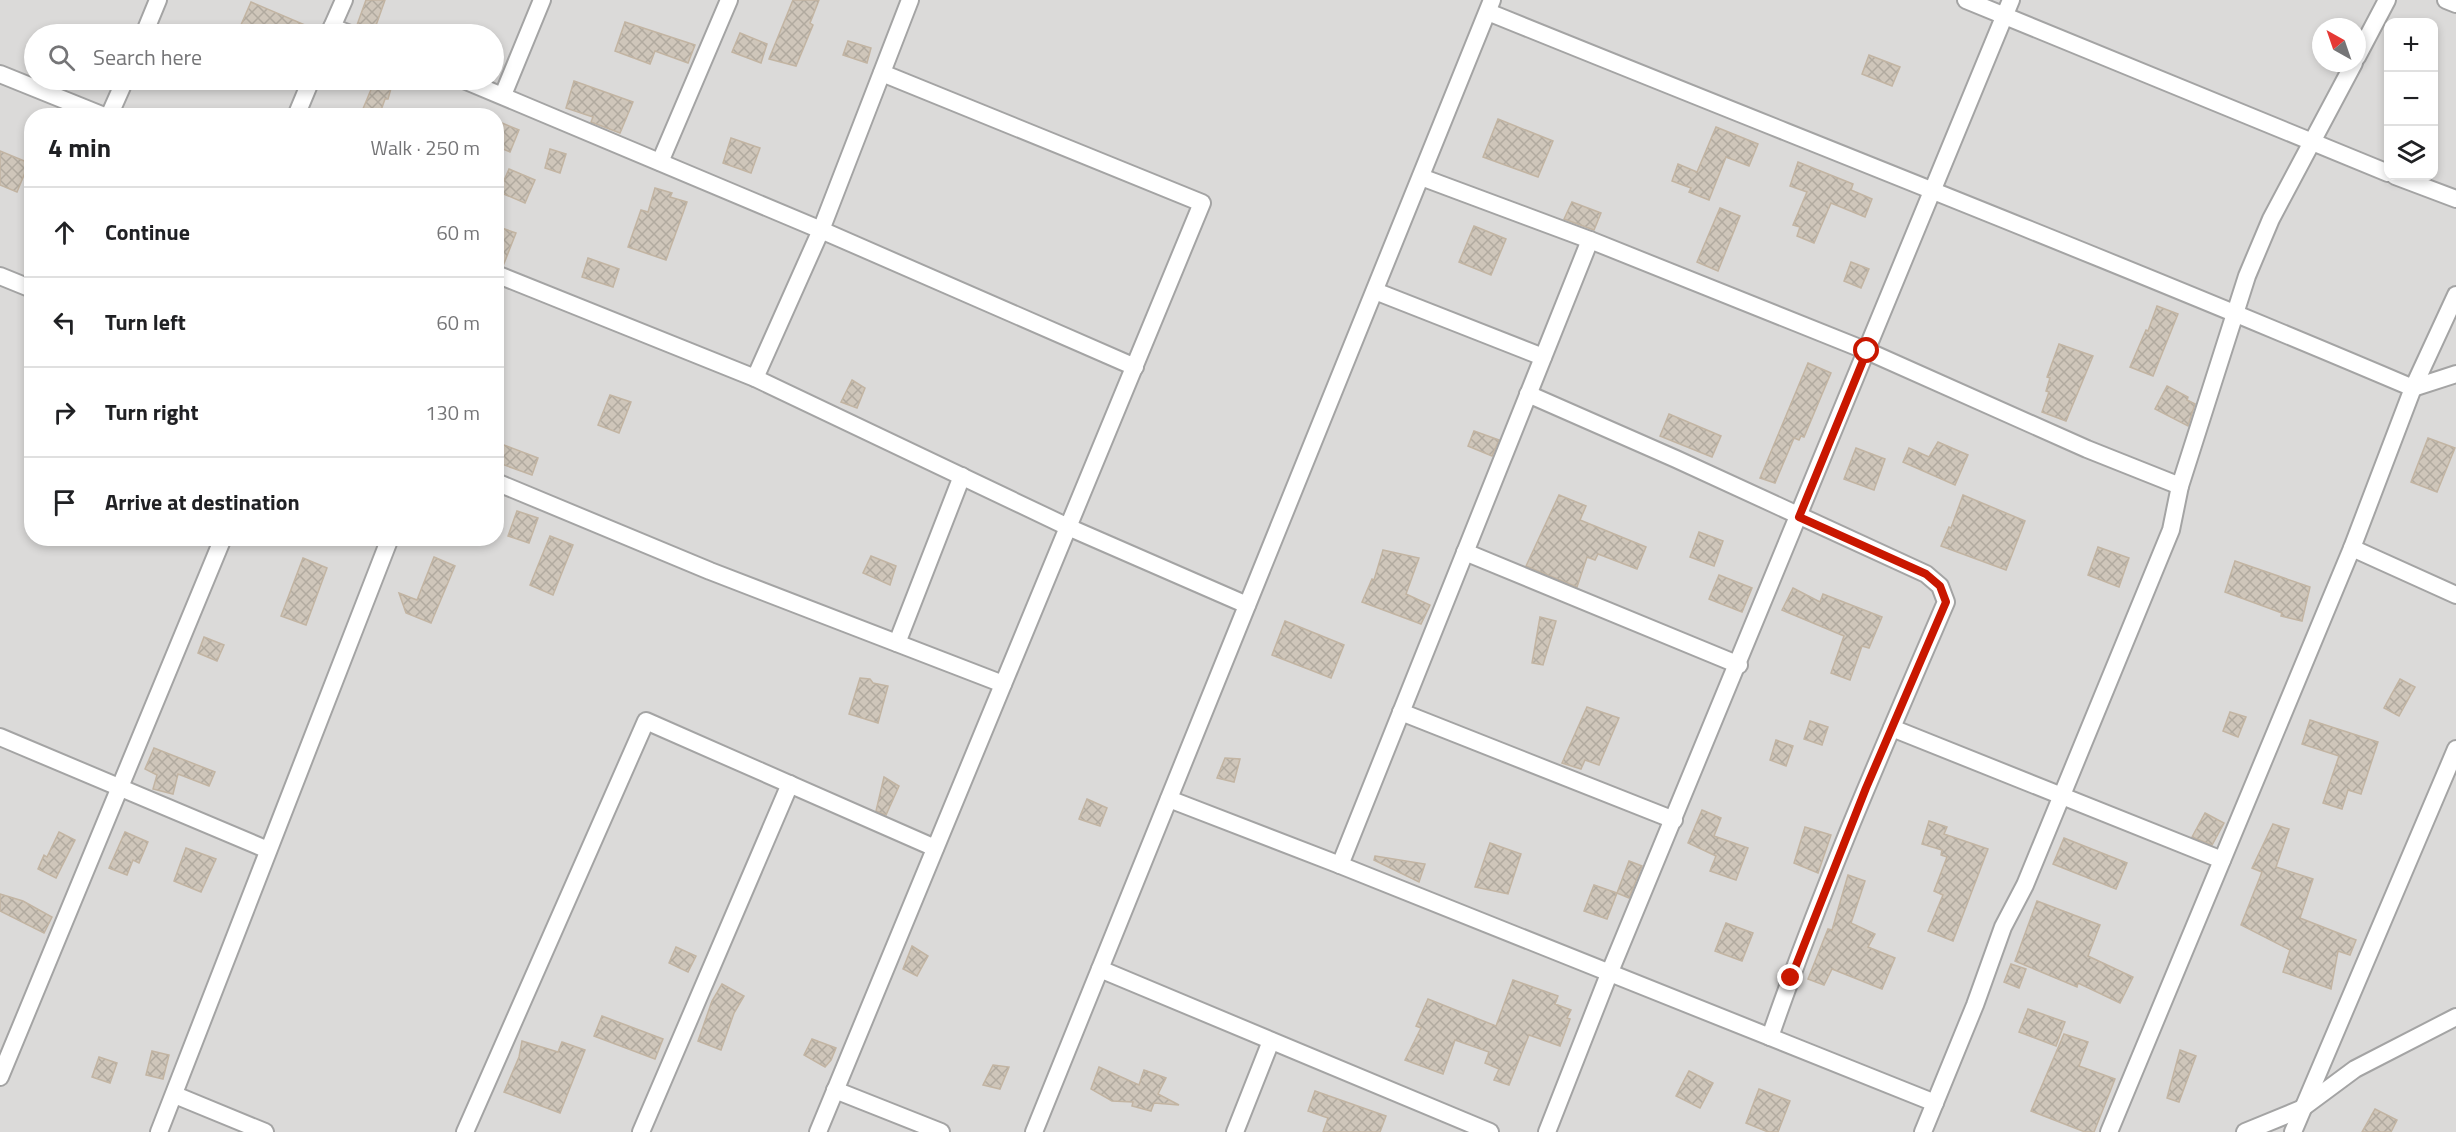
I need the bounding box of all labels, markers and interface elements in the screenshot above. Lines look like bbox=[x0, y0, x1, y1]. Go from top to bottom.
north arrow bbox=[2312, 18, 2366, 72]
map controls bbox=[2384, 18, 2438, 180]
button: + bbox=[2384, 18, 2438, 72]
search box bbox=[24, 24, 504, 90]
text: Search here bbox=[93, 40, 202, 74]
icon: search bbox=[45, 41, 78, 74]
button: − bbox=[2384, 72, 2438, 126]
button: layers bbox=[2384, 126, 2438, 180]
text: 4 min bbox=[48, 128, 111, 167]
text: Walk · 250 m bbox=[371, 132, 480, 163]
text: Continue bbox=[105, 215, 190, 249]
icon: ahead bbox=[48, 216, 81, 249]
text: 60 m bbox=[436, 217, 480, 248]
text: Turn left bbox=[105, 305, 186, 339]
icon: left bbox=[48, 306, 81, 339]
text: 60 m bbox=[436, 307, 480, 338]
route start bbox=[1853, 337, 1879, 363]
text: Turn right bbox=[105, 395, 199, 429]
icon: right bbox=[48, 396, 81, 429]
text: 130 m bbox=[425, 397, 480, 428]
text: Arrive at destination bbox=[105, 485, 300, 519]
icon: arrive bbox=[48, 486, 81, 519]
route end bbox=[1777, 964, 1803, 990]

